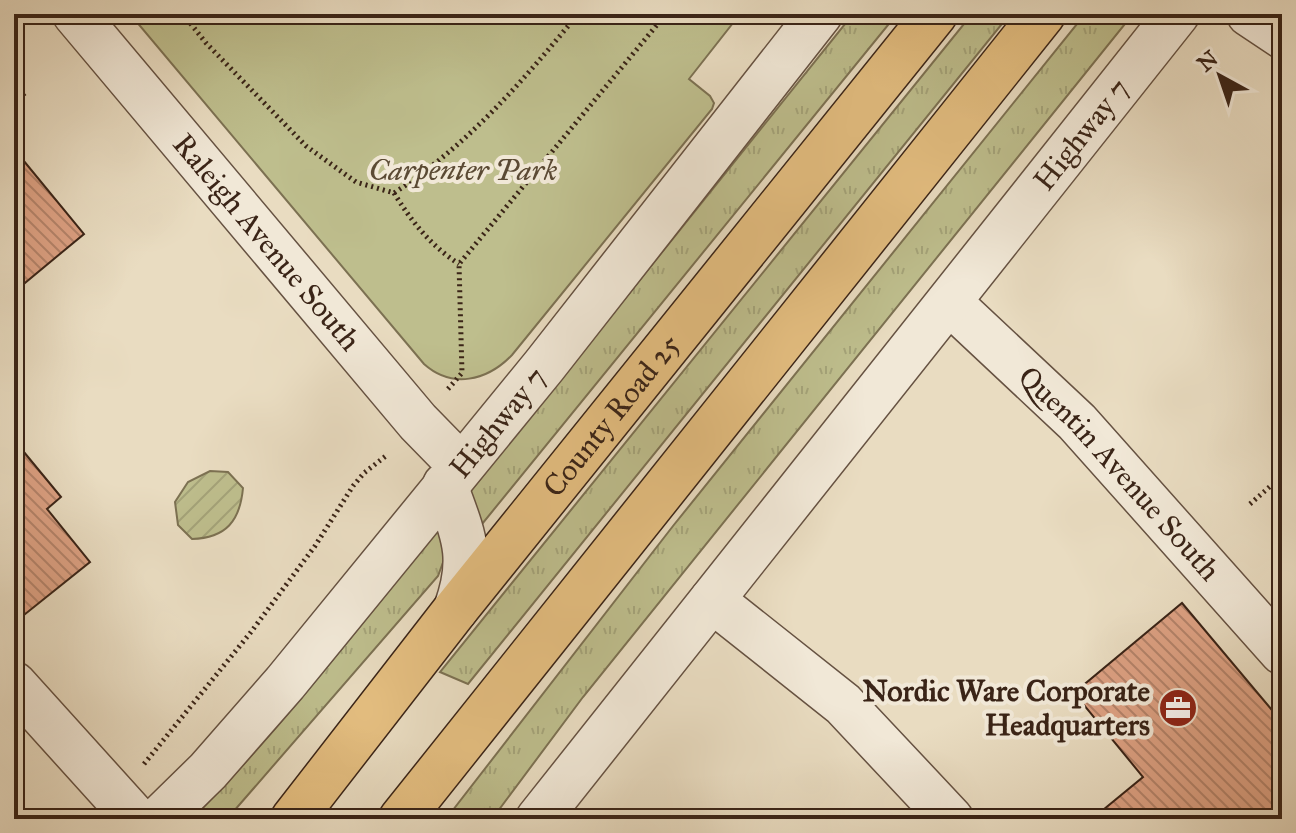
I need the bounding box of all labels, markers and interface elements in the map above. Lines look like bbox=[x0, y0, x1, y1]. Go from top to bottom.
north arrow bbox=[1180, 36, 1260, 116]
text: N bbox=[1192, 45, 1224, 77]
street label: Highway 7 bbox=[1026, 71, 1137, 198]
street label: Raleigh Avenue South bbox=[165, 126, 368, 358]
park label: Carpenter Park bbox=[369, 152, 557, 189]
street label: County Road 25 bbox=[536, 327, 688, 504]
street label: Quentin Avenue South bbox=[1011, 359, 1228, 588]
street label: Highway 7 bbox=[442, 360, 554, 485]
place label: Nordic Ware Corporate Headquarters bbox=[862, 673, 1150, 743]
office icon: Nordic Ware Corporate Headquarters bbox=[1157, 687, 1199, 729]

